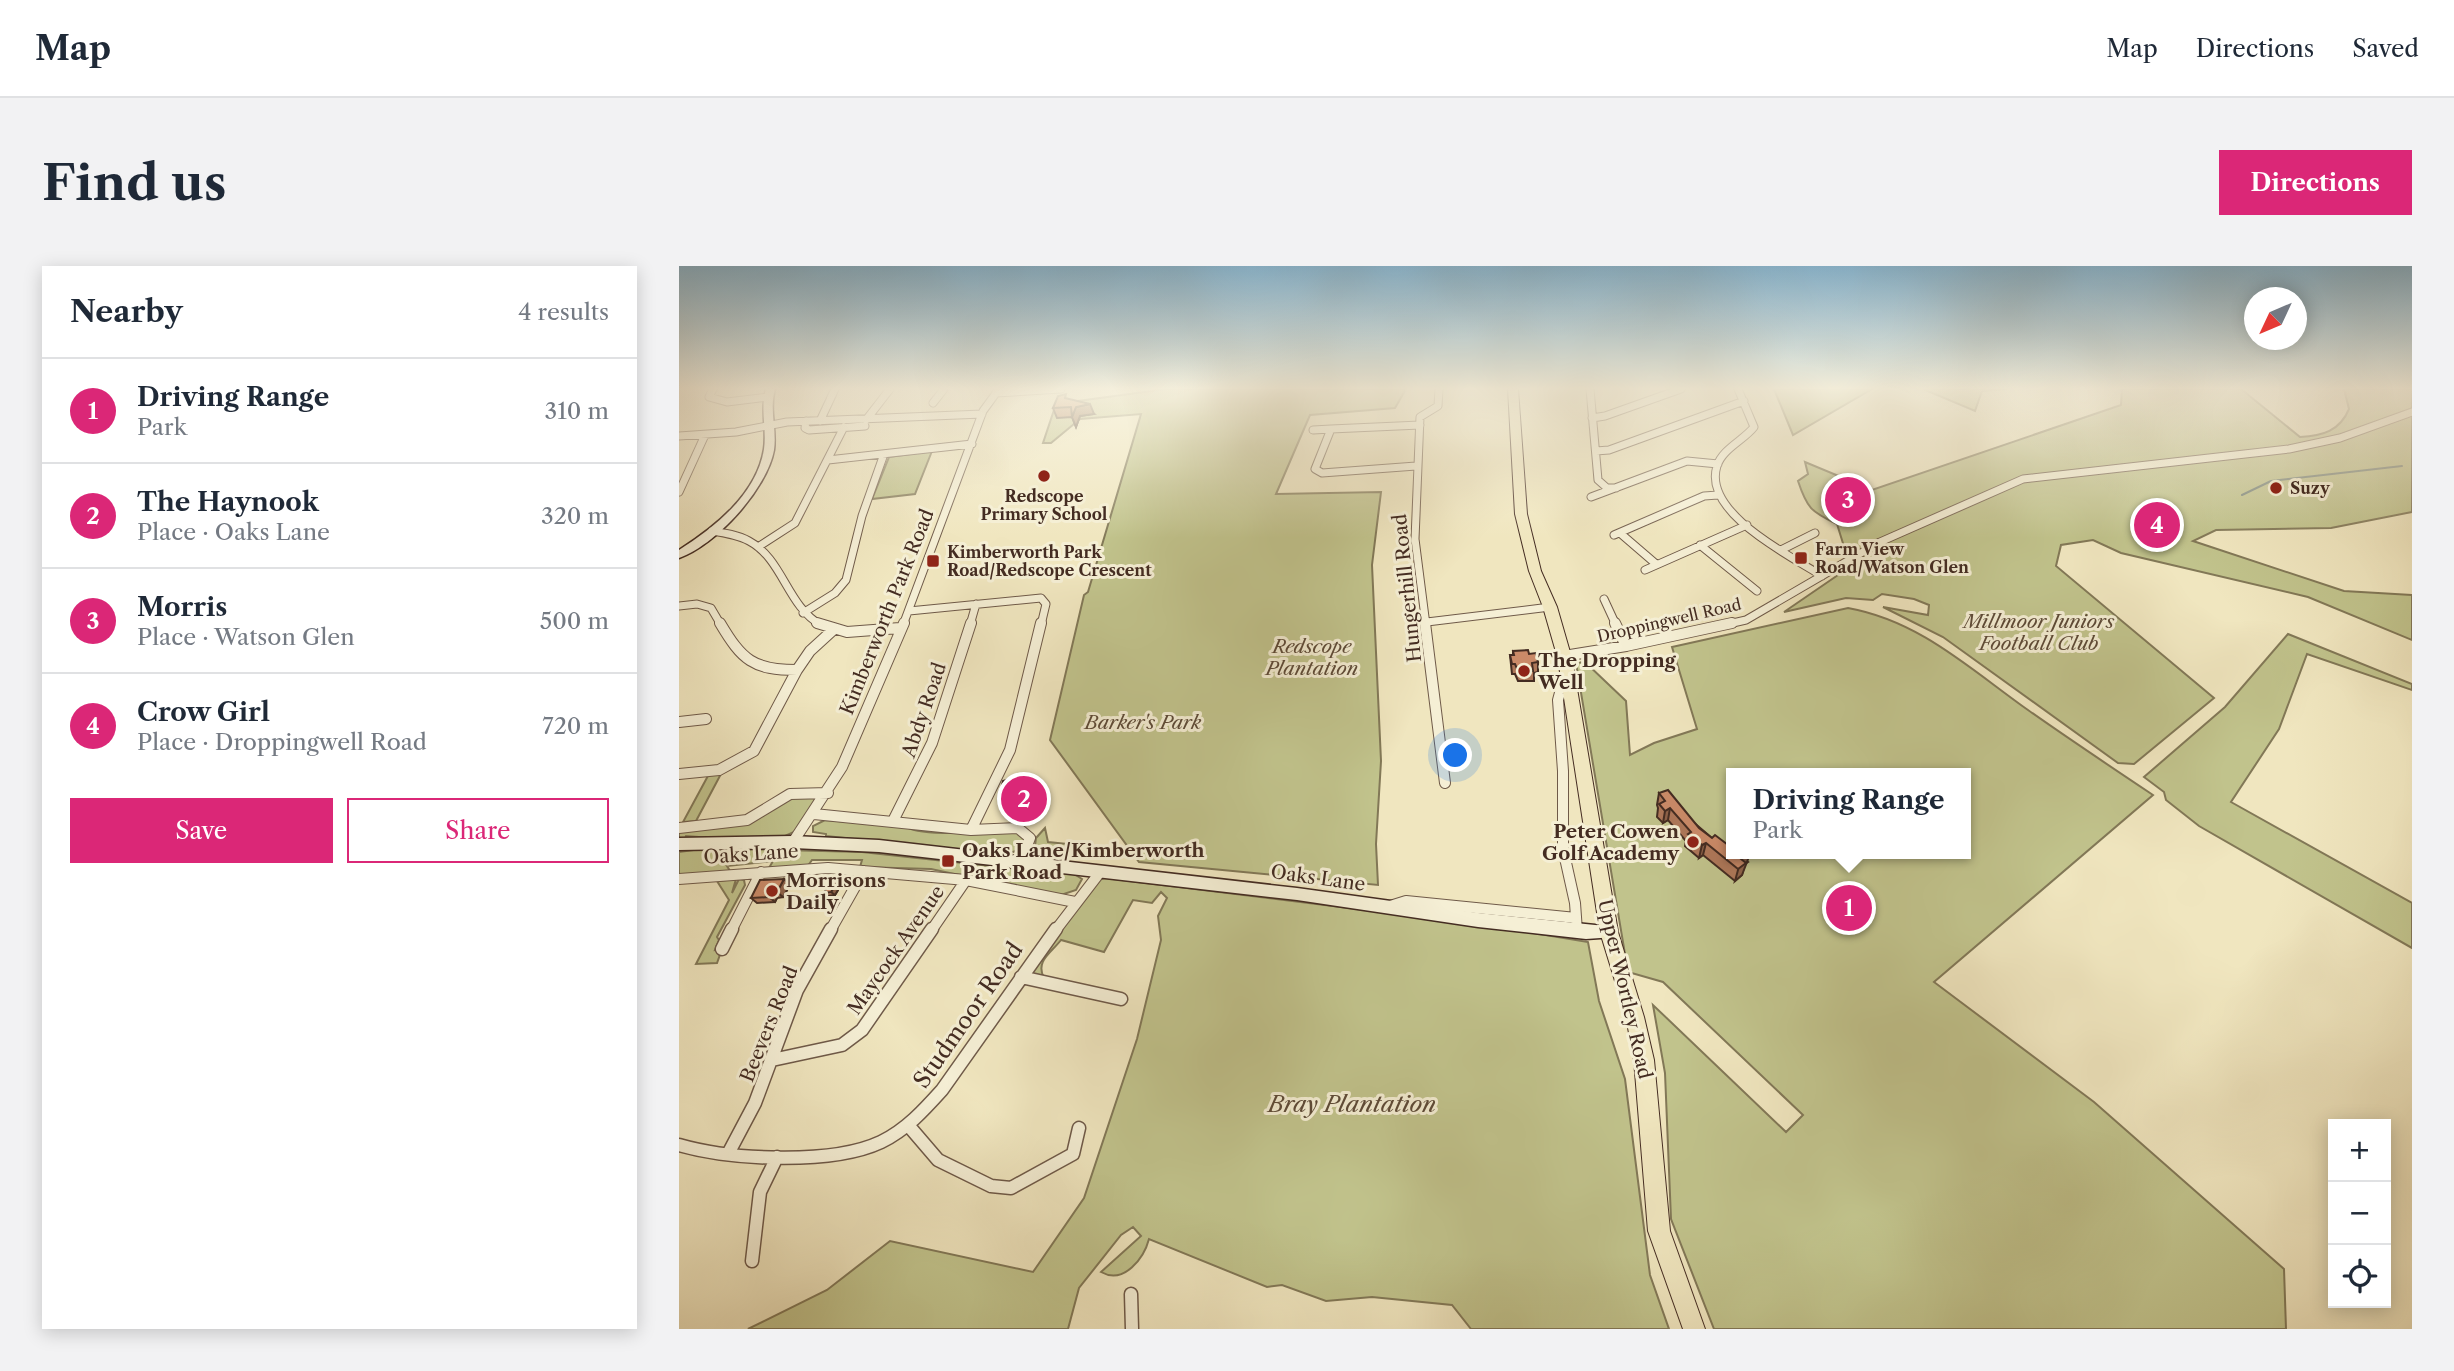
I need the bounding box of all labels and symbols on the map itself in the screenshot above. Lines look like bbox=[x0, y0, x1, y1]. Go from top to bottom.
north arrow bbox=[2244, 287, 2307, 350]
marker: Redscope Primary School bbox=[1036, 468, 1052, 484]
pin: 3 bbox=[1825, 474, 1871, 526]
place label: Suzy bbox=[2290, 478, 2331, 498]
marker: Suzy bbox=[2268, 480, 2284, 496]
place label: Redscope Primary School bbox=[981, 486, 1108, 524]
pin: 4 bbox=[2134, 499, 2180, 551]
street label: Kimberworth Park Road bbox=[835, 505, 939, 718]
street label: Hungerhill Road bbox=[1388, 512, 1426, 663]
place label: Farm View Road/Watson Glen bbox=[1815, 539, 1969, 577]
place label: Kimberworth Park Road/Redscope Crescent bbox=[947, 542, 1152, 580]
marker: Farm View Road/Watson Glen bbox=[1793, 550, 1809, 566]
marker: Kimberworth Park Road/Redscope Crescent bbox=[925, 553, 941, 569]
street label: Droppingwell Road bbox=[1595, 594, 1743, 646]
park label: Millmoor Juniors Football Club bbox=[1962, 610, 2115, 655]
park label: Redscope Plantation bbox=[1264, 635, 1358, 680]
place label: The Dropping Well bbox=[1537, 649, 1677, 694]
street label: Abdy Road bbox=[897, 659, 951, 761]
marker: The Dropping Well bbox=[1516, 663, 1532, 679]
park label: Barker's Park bbox=[1083, 711, 1201, 734]
your location bbox=[1438, 738, 1472, 772]
pin: 2 bbox=[1001, 773, 1047, 825]
place label: Peter Cowen Golf Academy bbox=[1542, 820, 1680, 865]
marker: Peter Cowen Golf Academy bbox=[1685, 834, 1701, 850]
street label: Oaks Lane bbox=[703, 839, 799, 869]
place label: Oaks Lane/Kimberworth Park Road bbox=[962, 839, 1205, 884]
marker: Oaks Lane/Kimberworth Park Road bbox=[940, 853, 956, 869]
street label: Oaks Lane bbox=[1269, 860, 1367, 896]
place label: Morrisons Daily bbox=[786, 869, 886, 914]
street label: Maycock Avenue bbox=[843, 881, 949, 1019]
pin: 1 bbox=[1826, 882, 1872, 934]
marker: Morrisons Daily bbox=[764, 883, 780, 899]
street label: Upper Wortley Road bbox=[1593, 897, 1657, 1082]
street label: Studmoor Road bbox=[907, 937, 1029, 1093]
street label: Beevers Road bbox=[735, 962, 803, 1085]
park label: Bray Plantation bbox=[1266, 1090, 1436, 1118]

